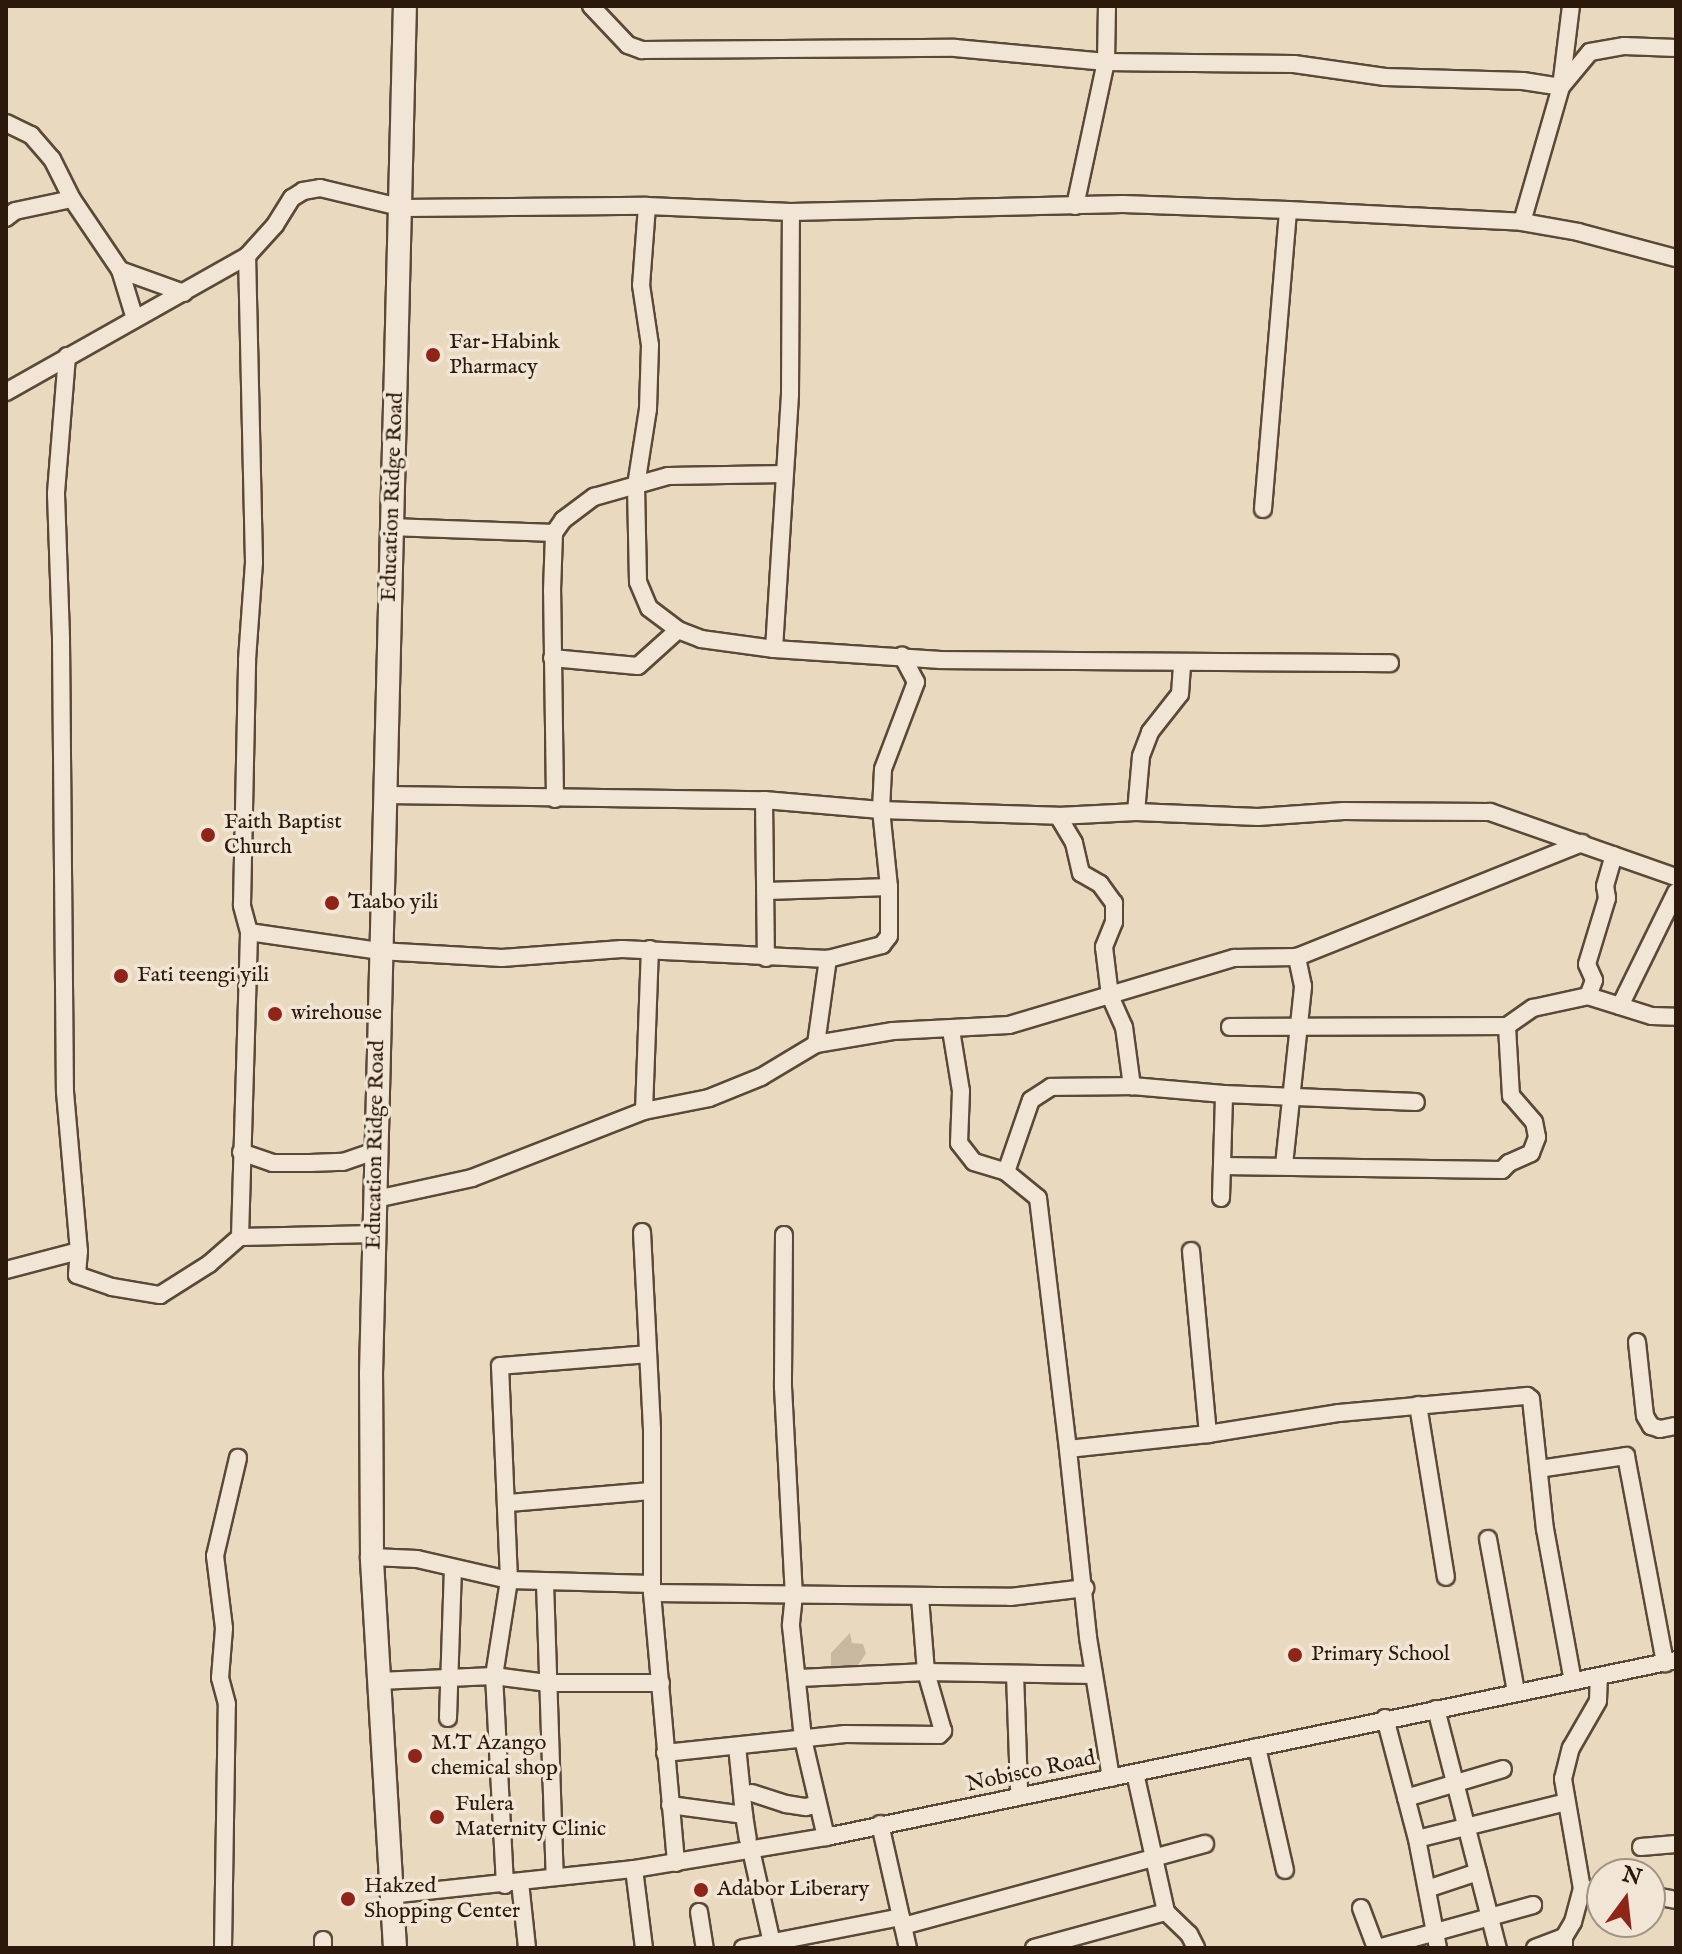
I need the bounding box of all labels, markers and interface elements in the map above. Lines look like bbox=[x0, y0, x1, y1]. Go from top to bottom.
place label: Far-Habink Pharmacy bbox=[449, 329, 560, 380]
marker: Far-Habink Pharmacy bbox=[424, 346, 442, 364]
street label: Education Ridge Road bbox=[376, 392, 410, 602]
place label: Faith Baptist Church bbox=[224, 809, 342, 860]
marker: Faith Baptist Church bbox=[199, 826, 217, 844]
place label: Taabo yili bbox=[348, 890, 438, 916]
marker: Taabo yili bbox=[323, 894, 341, 912]
place label: Fati teengi yili bbox=[137, 963, 269, 989]
marker: Fati teengi yili bbox=[112, 967, 130, 985]
place label: wirehouse bbox=[291, 1001, 382, 1027]
marker: wirehouse bbox=[266, 1005, 284, 1023]
street label: Education Ridge Road bbox=[361, 1040, 391, 1250]
place label: Primary School bbox=[1311, 1642, 1450, 1668]
marker: Primary School bbox=[1286, 1646, 1304, 1664]
place label: M.T Azango chemical shop bbox=[431, 1730, 558, 1782]
street label: Nobisco Road bbox=[964, 1745, 1098, 1799]
marker: M.T Azango chemical shop bbox=[406, 1747, 424, 1765]
place label: Fulera Maternity Clinic bbox=[455, 1791, 606, 1842]
marker: Fulera Maternity Clinic bbox=[426, 1806, 448, 1828]
north arrow bbox=[1586, 1858, 1666, 1938]
text: N bbox=[1619, 1861, 1645, 1893]
place label: Hakzed Shopping Center bbox=[364, 1873, 520, 1924]
place label: Adabor Liberary bbox=[717, 1877, 869, 1903]
marker: Adabor Liberary bbox=[692, 1881, 710, 1899]
marker: Hakzed Shopping Center bbox=[339, 1890, 357, 1908]

